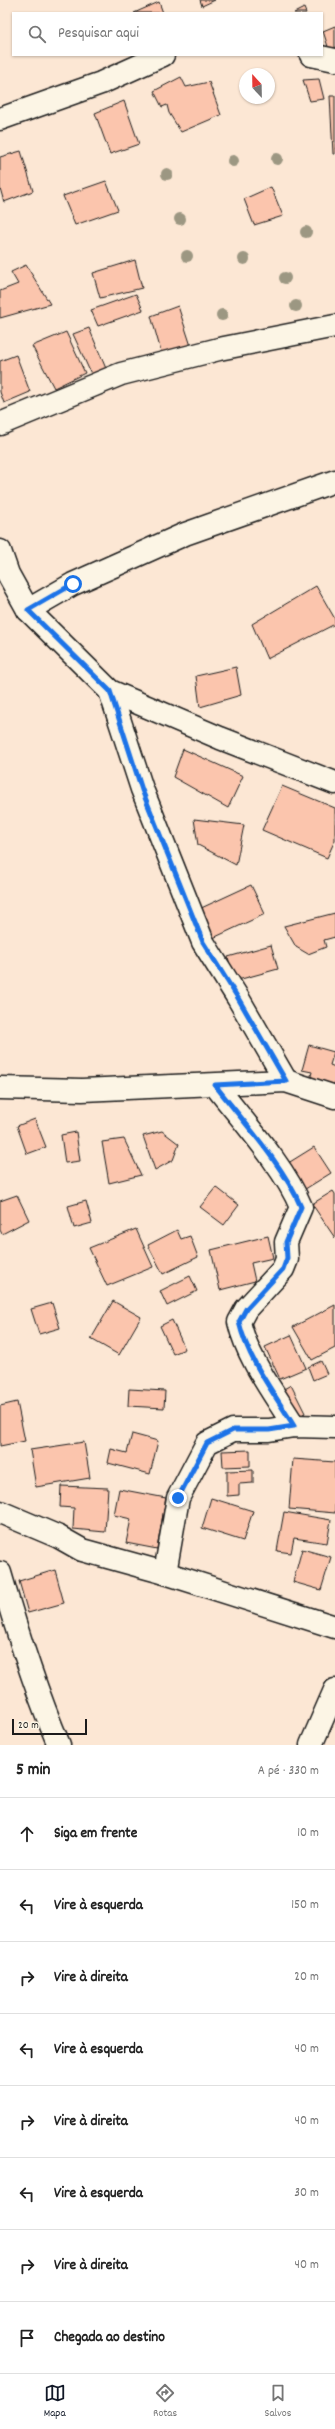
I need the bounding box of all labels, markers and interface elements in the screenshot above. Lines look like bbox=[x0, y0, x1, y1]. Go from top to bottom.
search box bbox=[12, 12, 323, 56]
icon: search bbox=[26, 23, 48, 45]
text: Pesquisar aqui bbox=[58, 23, 139, 45]
north arrow bbox=[239, 68, 275, 104]
route start bbox=[64, 575, 82, 593]
route end bbox=[169, 1489, 187, 1507]
scale bar bbox=[12, 1717, 87, 1736]
text: 20 m bbox=[18, 1718, 39, 1734]
text: 5 min bbox=[16, 1759, 50, 1783]
text: A pé · 330 m bbox=[258, 1762, 319, 1781]
icon: ahead bbox=[16, 1823, 38, 1845]
text: Siga em frente bbox=[54, 1823, 137, 1845]
text: 10 m bbox=[297, 1824, 319, 1843]
icon: left bbox=[16, 1895, 38, 1917]
text: Vire à esquerda bbox=[54, 1895, 143, 1917]
text: 150 m bbox=[291, 1896, 319, 1915]
icon: right bbox=[16, 1967, 38, 1989]
text: Vire à direita bbox=[54, 1967, 128, 1989]
text: 20 m bbox=[294, 1968, 319, 1987]
icon: left bbox=[16, 2039, 38, 2061]
text: Vire à esquerda bbox=[54, 2039, 143, 2061]
text: 40 m bbox=[295, 2040, 319, 2059]
icon: right bbox=[16, 2111, 38, 2133]
text: Vire à direita bbox=[54, 2111, 128, 2133]
text: 40 m bbox=[295, 2112, 319, 2131]
icon: left bbox=[16, 2183, 38, 2205]
text: Vire à esquerda bbox=[54, 2183, 143, 2205]
text: 30 m bbox=[294, 2184, 319, 2203]
icon: right bbox=[16, 2255, 38, 2277]
text: Vire à direita bbox=[54, 2255, 128, 2277]
text: 40 m bbox=[295, 2256, 319, 2275]
icon: arrive bbox=[16, 2327, 38, 2349]
text: Chegada ao destino bbox=[54, 2327, 165, 2349]
tab: Mapa bbox=[44, 2382, 66, 2422]
tab: Rotas bbox=[153, 2382, 177, 2422]
tab: Salvos bbox=[265, 2382, 291, 2422]

